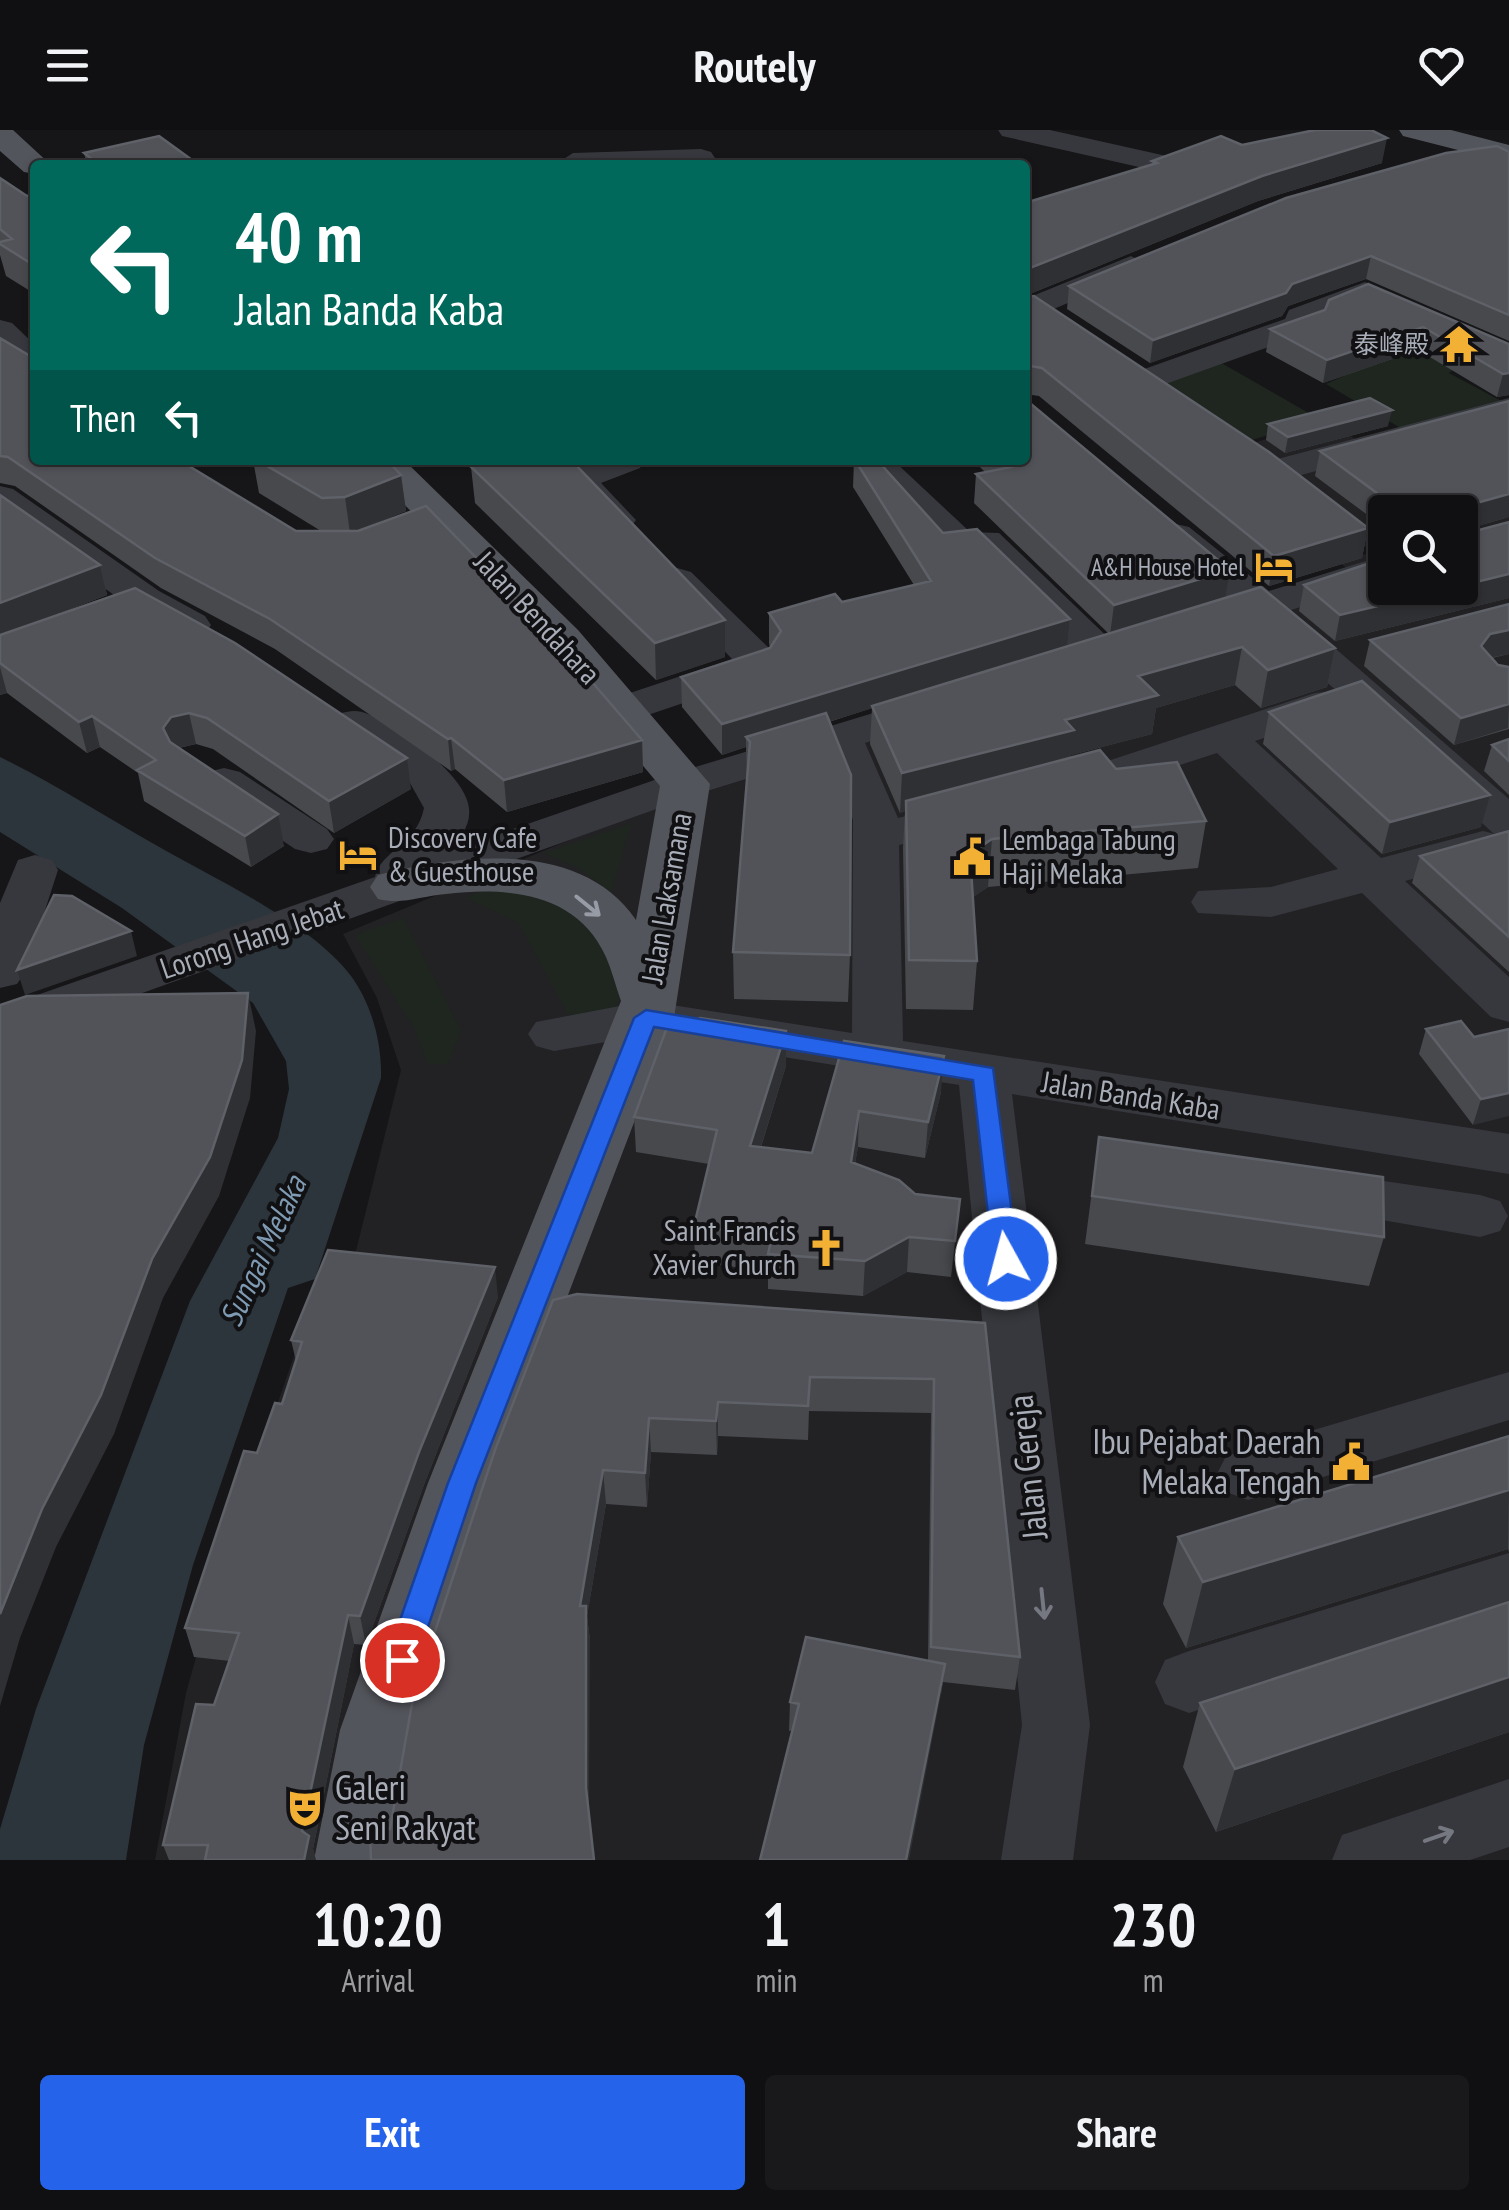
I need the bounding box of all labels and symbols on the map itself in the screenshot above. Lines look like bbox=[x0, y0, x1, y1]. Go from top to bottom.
temple icon: 泰峰殿 bbox=[1438, 323, 1480, 365]
place label: 泰峰殿 bbox=[1354, 328, 1429, 360]
street label: Jalan Bendahara bbox=[466, 542, 610, 692]
hotel icon: A&H House Hotel bbox=[1253, 546, 1295, 588]
place label: A&H House Hotel bbox=[1091, 551, 1244, 583]
street label: Jalan Laksamana bbox=[631, 810, 700, 987]
place label: Discovery Cafe & Guesthouse bbox=[388, 817, 537, 890]
place label: Lembaga Tabung Haji Melaka bbox=[1002, 819, 1176, 892]
hotel icon: Discovery Cafe & Guesthouse bbox=[337, 834, 379, 876]
public building icon: Lembaga Tabung Haji Melaka bbox=[951, 836, 993, 878]
street label: Lorong Hang Jebat bbox=[155, 888, 349, 987]
one-way arrow bbox=[575, 895, 601, 917]
street label: Jalan Banda Kaba bbox=[1039, 1061, 1223, 1128]
water label: Sungai Melaka bbox=[209, 1167, 316, 1332]
position arrow bbox=[954, 1207, 1058, 1311]
place label: Saint Francis Xavier Church bbox=[652, 1210, 796, 1283]
church icon: Saint Francis Xavier Church bbox=[805, 1227, 847, 1269]
street label: Jalan Gereja bbox=[997, 1393, 1058, 1542]
place label: Ibu Pejabat Daerah Melaka Tengah bbox=[1092, 1418, 1321, 1504]
public building icon: Ibu Pejabat Daerah Melaka Tengah bbox=[1330, 1441, 1372, 1483]
one-way arrow bbox=[1034, 1587, 1053, 1620]
pin bbox=[360, 1618, 445, 1703]
place label: Galeri Seni Rakyat bbox=[335, 1764, 476, 1850]
theatre icon: Galeri Seni Rakyat bbox=[284, 1787, 326, 1829]
one-way arrow bbox=[1422, 1826, 1454, 1844]

